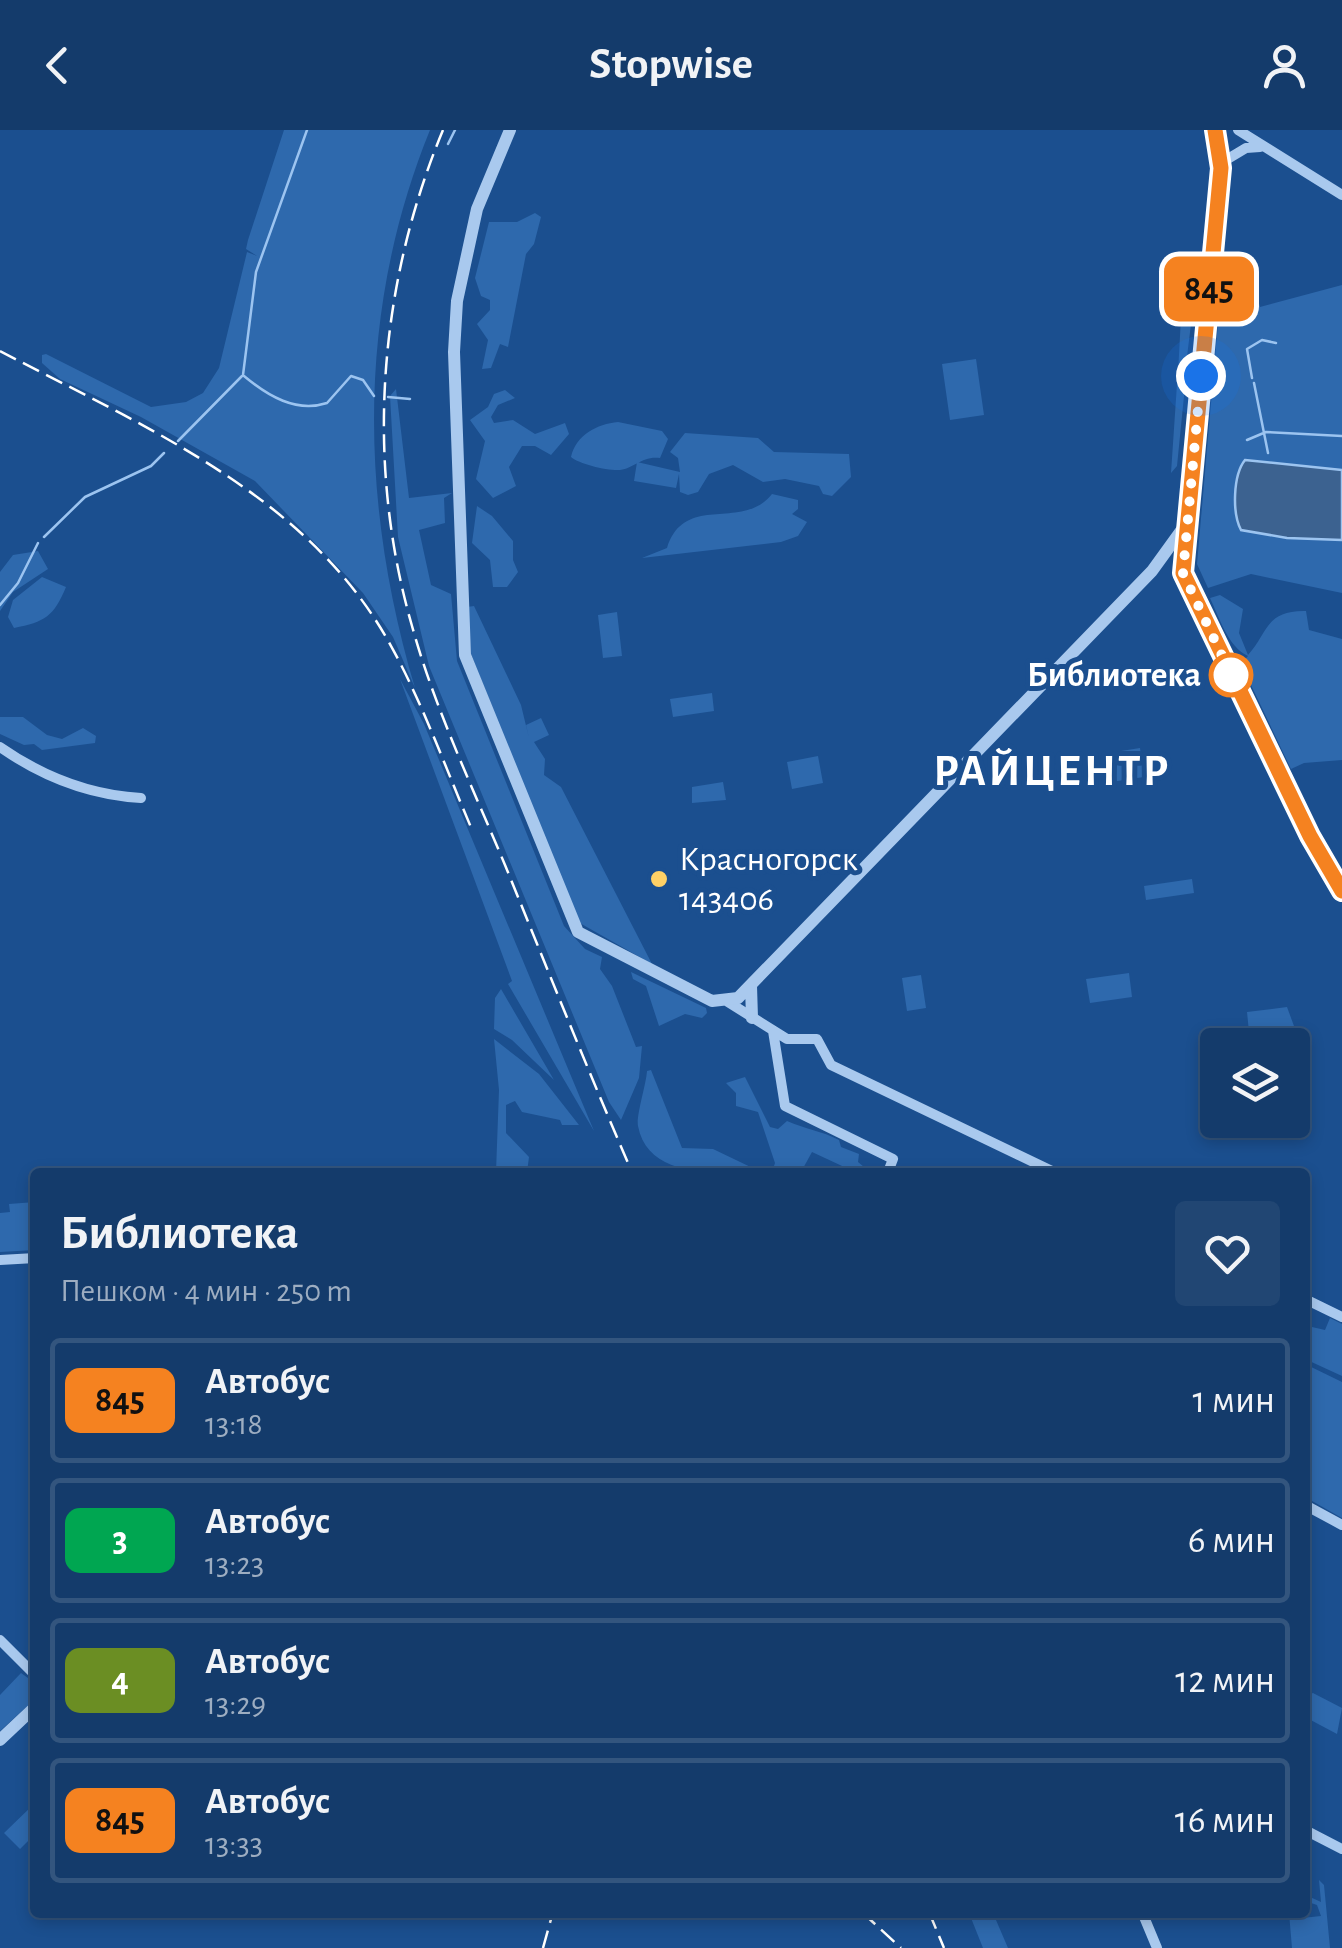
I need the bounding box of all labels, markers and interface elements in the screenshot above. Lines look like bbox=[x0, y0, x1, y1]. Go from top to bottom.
icon: back bbox=[30, 38, 85, 93]
icon: person bbox=[1257, 38, 1312, 93]
text: Stopwise bbox=[589, 42, 753, 87]
line badge: 845 bbox=[1152, 256, 1266, 322]
text: 845 bbox=[1184, 272, 1234, 307]
your location bbox=[1176, 351, 1226, 401]
marker: Библиотека bbox=[1210, 654, 1252, 696]
place label: Библиотека bbox=[1027, 658, 1201, 693]
district label: РАЙЦЕНТР bbox=[933, 748, 1171, 794]
place label: Красногорск 143406 bbox=[679, 842, 858, 917]
marker: Красногорск 143406 bbox=[648, 868, 670, 890]
map controls bbox=[1200, 1028, 1310, 1138]
button: layers bbox=[1200, 1028, 1310, 1138]
button: heart bbox=[1175, 1201, 1280, 1306]
text: Библиотека bbox=[60, 1210, 298, 1258]
text: Пешком · 4 мин · 250 m bbox=[60, 1275, 352, 1307]
text: Автобус bbox=[205, 1363, 330, 1401]
text: 1 мин bbox=[1193, 1382, 1275, 1420]
text: 845 bbox=[95, 1383, 145, 1418]
text: 13:18 bbox=[205, 1408, 263, 1440]
text: Автобус bbox=[205, 1503, 330, 1541]
text: 6 мин bbox=[1188, 1522, 1275, 1560]
text: 3 bbox=[112, 1523, 128, 1558]
text: 13:23 bbox=[205, 1548, 264, 1580]
text: Автобус bbox=[205, 1643, 330, 1681]
text: 12 мин bbox=[1175, 1662, 1275, 1700]
text: 4 bbox=[111, 1663, 129, 1698]
text: 13:29 bbox=[205, 1688, 266, 1720]
text: Автобус bbox=[205, 1783, 330, 1821]
text: 16 мин bbox=[1175, 1802, 1275, 1840]
text: 845 bbox=[95, 1803, 145, 1838]
text: 13:33 bbox=[205, 1828, 263, 1860]

